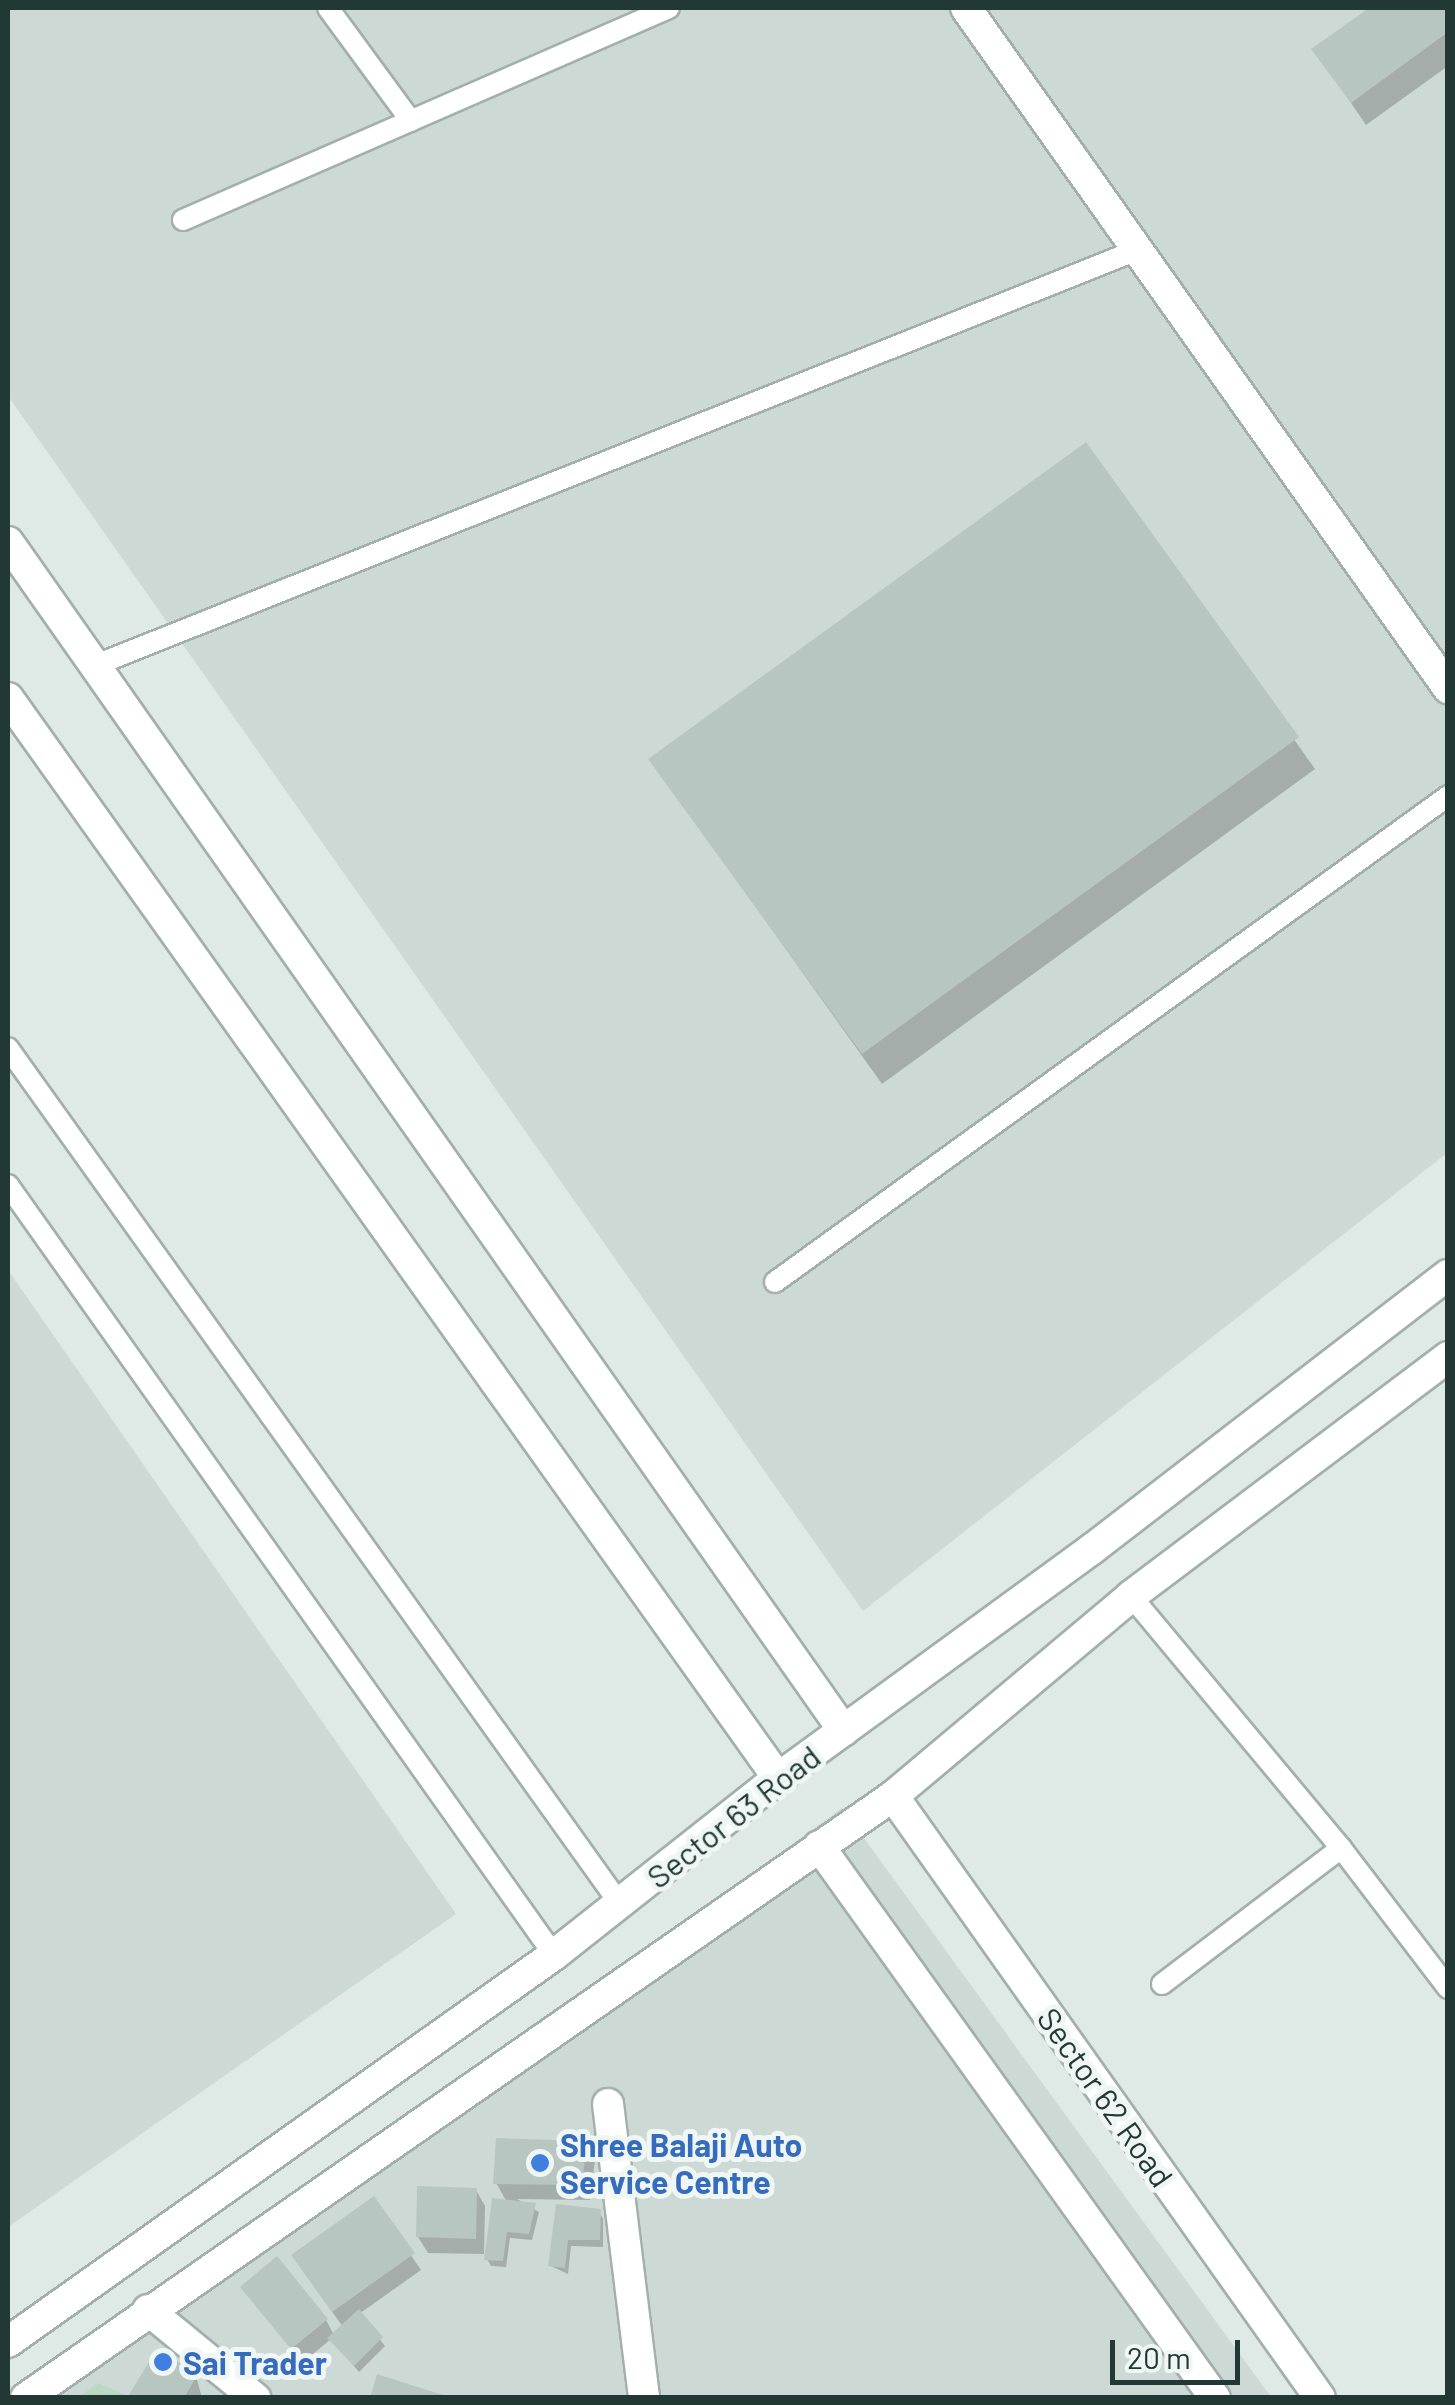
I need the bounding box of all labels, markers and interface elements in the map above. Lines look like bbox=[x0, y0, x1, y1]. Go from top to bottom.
street label: Sector 63 Road bbox=[639, 1736, 827, 1896]
street label: Sector 62 Road bbox=[1030, 2000, 1182, 2194]
place label: Shree Balaji Auto Service Centre bbox=[560, 2126, 802, 2201]
marker: Shree Balaji Auto Service Centre bbox=[529, 2152, 551, 2174]
scale bar bbox=[1115, 2320, 1245, 2382]
text: 20 m bbox=[1127, 2339, 1191, 2375]
place label: Sai Trader bbox=[183, 2343, 327, 2381]
marker: Sai Trader bbox=[152, 2351, 174, 2373]

